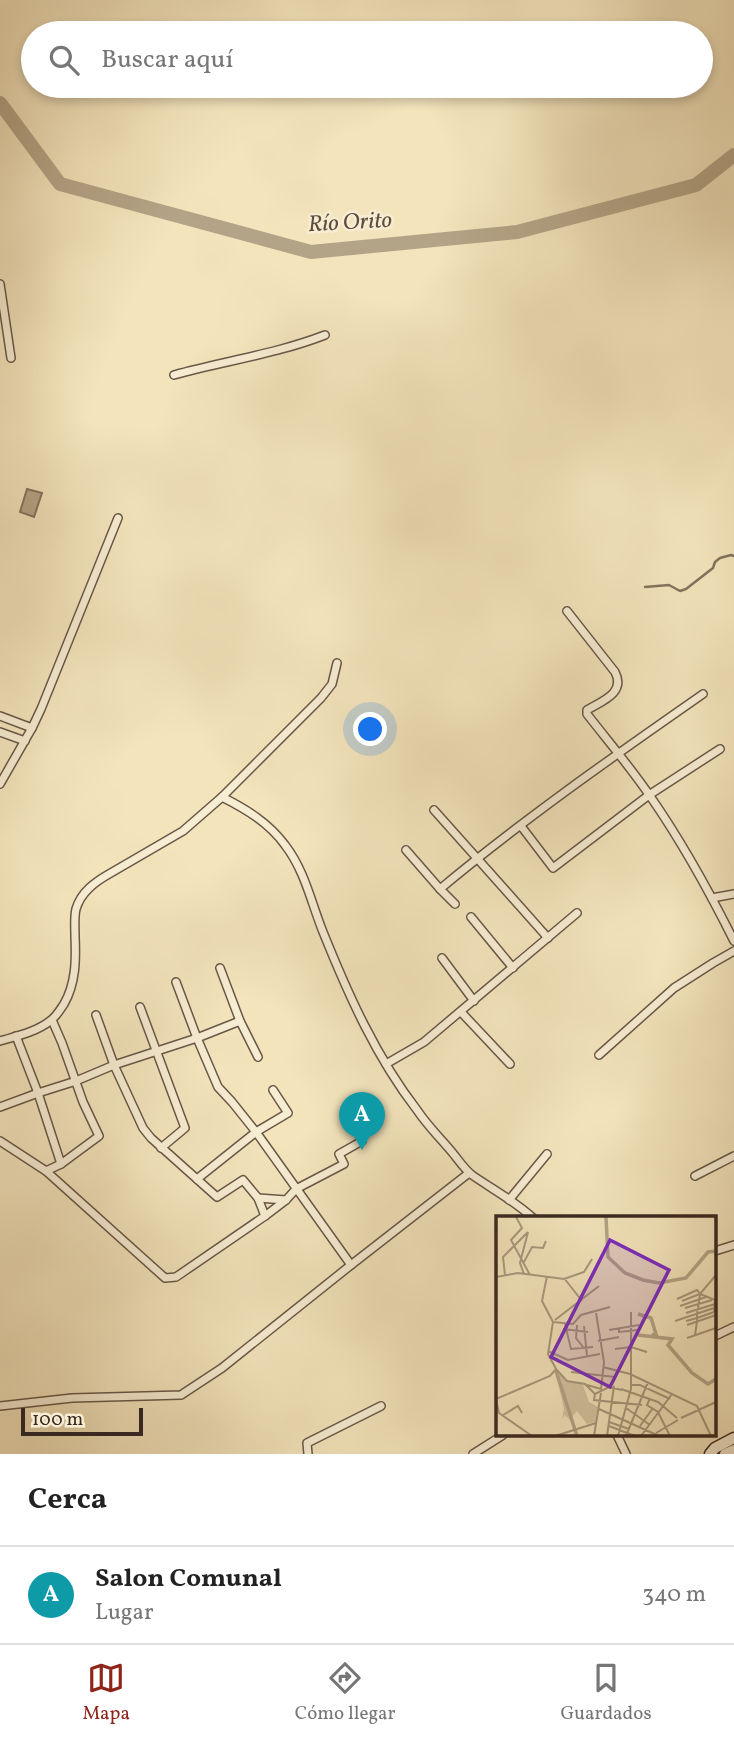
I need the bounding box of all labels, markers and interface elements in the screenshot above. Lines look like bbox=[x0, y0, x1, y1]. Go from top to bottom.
search box bbox=[21, 21, 713, 98]
icon: search bbox=[45, 41, 83, 79]
text: Buscar aquí bbox=[101, 42, 233, 78]
water label: Río Orito bbox=[307, 205, 393, 241]
your location bbox=[353, 712, 387, 746]
pin: A bbox=[339, 1092, 385, 1150]
inset map bbox=[496, 1216, 716, 1436]
scale bar bbox=[21, 1405, 144, 1437]
text: 100 m bbox=[32, 1407, 83, 1433]
text: Cerca bbox=[28, 1479, 107, 1521]
text: Salon Comunal bbox=[95, 1561, 282, 1597]
text: A bbox=[43, 1579, 59, 1611]
text: 340 m bbox=[642, 1579, 706, 1611]
text: Lugar bbox=[95, 1597, 154, 1629]
tab: Mapa bbox=[82, 1659, 130, 1727]
tab: Cómo llegar bbox=[295, 1659, 396, 1727]
tab: Guardados bbox=[560, 1659, 652, 1727]

